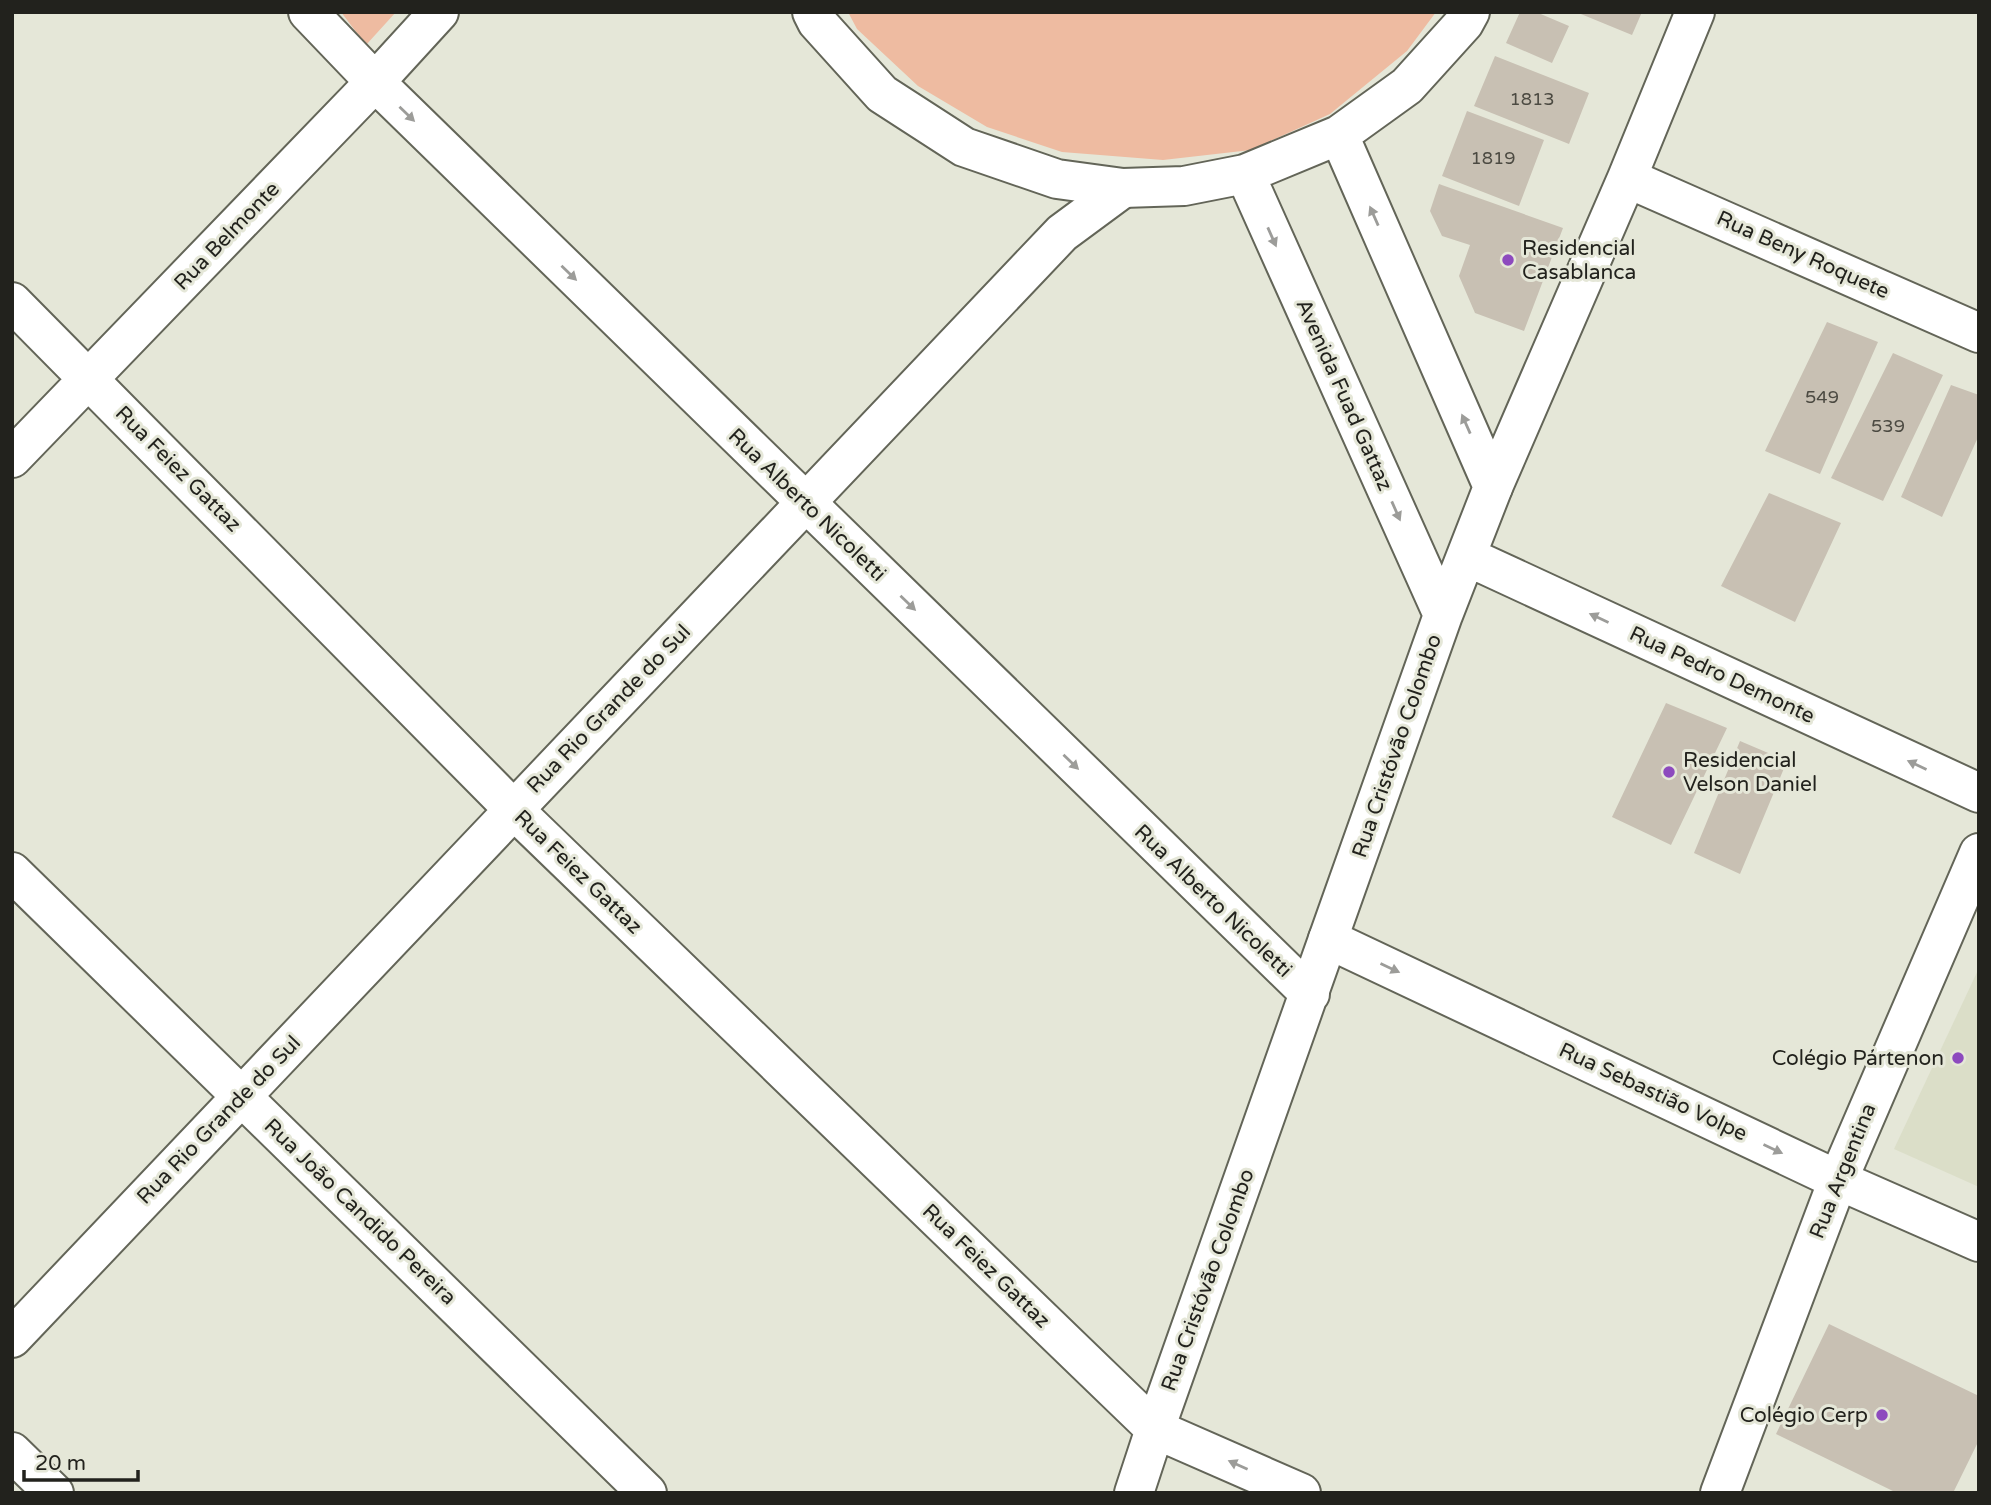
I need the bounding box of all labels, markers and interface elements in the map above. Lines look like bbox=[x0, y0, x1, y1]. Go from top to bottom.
house number: 1813 bbox=[1509, 88, 1555, 110]
one-way arrow bbox=[398, 105, 415, 122]
house number: 1819 bbox=[1470, 147, 1516, 169]
street label: Rua Belmonte bbox=[169, 177, 285, 295]
one-way arrow bbox=[1368, 206, 1379, 227]
street label: Rua Beny Roquete bbox=[1713, 206, 1893, 304]
one-way arrow bbox=[1267, 226, 1278, 247]
place label: Residencial Casablanca bbox=[1522, 236, 1636, 285]
marker: Residencial Casablanca bbox=[1500, 252, 1516, 268]
one-way arrow bbox=[561, 264, 578, 281]
street label: Avenida Fuad Gattaz bbox=[1290, 295, 1398, 495]
house number: 549 bbox=[1805, 386, 1839, 408]
street label: Rua Feiez Gattaz bbox=[110, 401, 246, 537]
one-way arrow bbox=[1460, 414, 1471, 435]
house number: 539 bbox=[1871, 415, 1905, 437]
street label: Rua Alberto Nicoletti bbox=[723, 423, 891, 587]
one-way arrow bbox=[1390, 501, 1402, 521]
one-way arrow bbox=[899, 594, 916, 611]
one-way arrow bbox=[1589, 612, 1609, 624]
street label: Rua Rio Grande do Sul bbox=[522, 619, 696, 799]
street label: Rua Pedro Demonte bbox=[1625, 621, 1819, 729]
street label: Rua Cristóvão Colombo bbox=[1347, 631, 1447, 861]
place label: Residencial Velson Daniel bbox=[1683, 748, 1817, 797]
one-way arrow bbox=[1062, 753, 1079, 770]
one-way arrow bbox=[1907, 759, 1927, 771]
marker: Residencial Velson Daniel bbox=[1661, 764, 1677, 780]
street label: Rua Feiez Gattaz bbox=[509, 805, 647, 939]
street label: Rua Alberto Nicoletti bbox=[1129, 819, 1297, 983]
one-way arrow bbox=[1380, 962, 1400, 974]
street label: Rua Rio Grande do Sul bbox=[132, 1030, 306, 1210]
street label: Rua Sebastião Volpe bbox=[1555, 1037, 1751, 1147]
place label: Colégio Pártenon bbox=[1772, 1046, 1944, 1071]
marker: Colégio Pártenon bbox=[1950, 1050, 1966, 1066]
street label: Rua Argentina bbox=[1804, 1100, 1882, 1242]
street label: Rua João Candido Pereira bbox=[259, 1114, 461, 1310]
one-way arrow bbox=[1763, 1144, 1783, 1155]
street label: Rua Cristóvão Colombo bbox=[1156, 1166, 1260, 1394]
street label: Rua Feiez Gattaz bbox=[917, 1199, 1055, 1333]
place label: Colégio Cerp bbox=[1740, 1403, 1868, 1428]
marker: Colégio Cerp bbox=[1874, 1407, 1890, 1423]
scale bar bbox=[24, 1438, 138, 1482]
text: 20 m bbox=[35, 1451, 86, 1476]
one-way arrow bbox=[1227, 1460, 1248, 1471]

